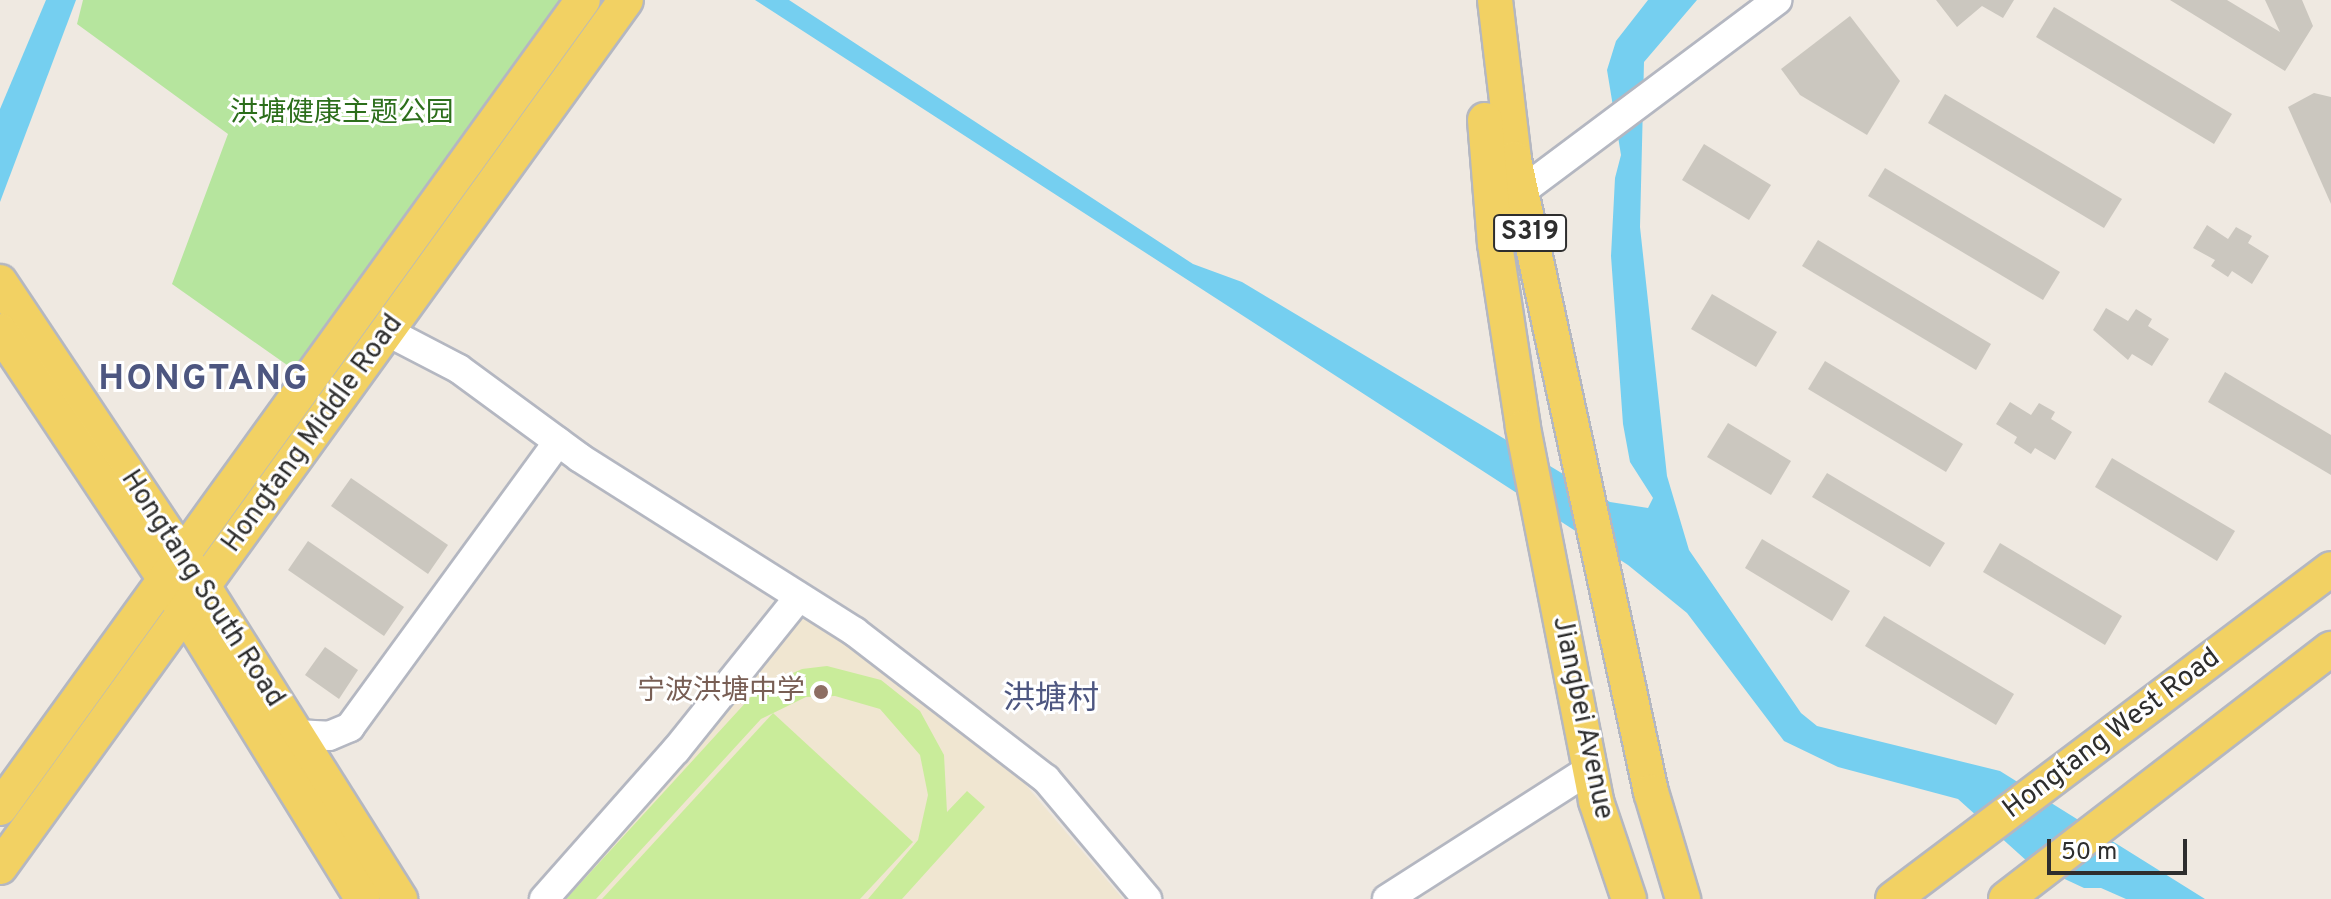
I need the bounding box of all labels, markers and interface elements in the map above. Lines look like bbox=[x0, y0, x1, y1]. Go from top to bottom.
park label: 洪塘健康主题公园 bbox=[230, 97, 454, 131]
road number: S319 bbox=[1492, 211, 1568, 255]
street label: Hongtang Middle Road bbox=[215, 308, 411, 560]
district label: HONGTANG bbox=[98, 359, 310, 403]
street label: Hongtang South Road bbox=[113, 464, 291, 714]
street label: Jiangbei Avenue bbox=[1544, 613, 1620, 823]
street label: Hongtang West Road bbox=[1997, 641, 2227, 827]
place label: 宁波洪塘中学 bbox=[637, 675, 805, 709]
district label: 洪塘村 bbox=[1003, 681, 1099, 719]
marker: 宁波洪塘中学 bbox=[812, 683, 830, 701]
scale bar bbox=[2051, 823, 2191, 873]
text: 50 m bbox=[2061, 838, 2117, 868]

